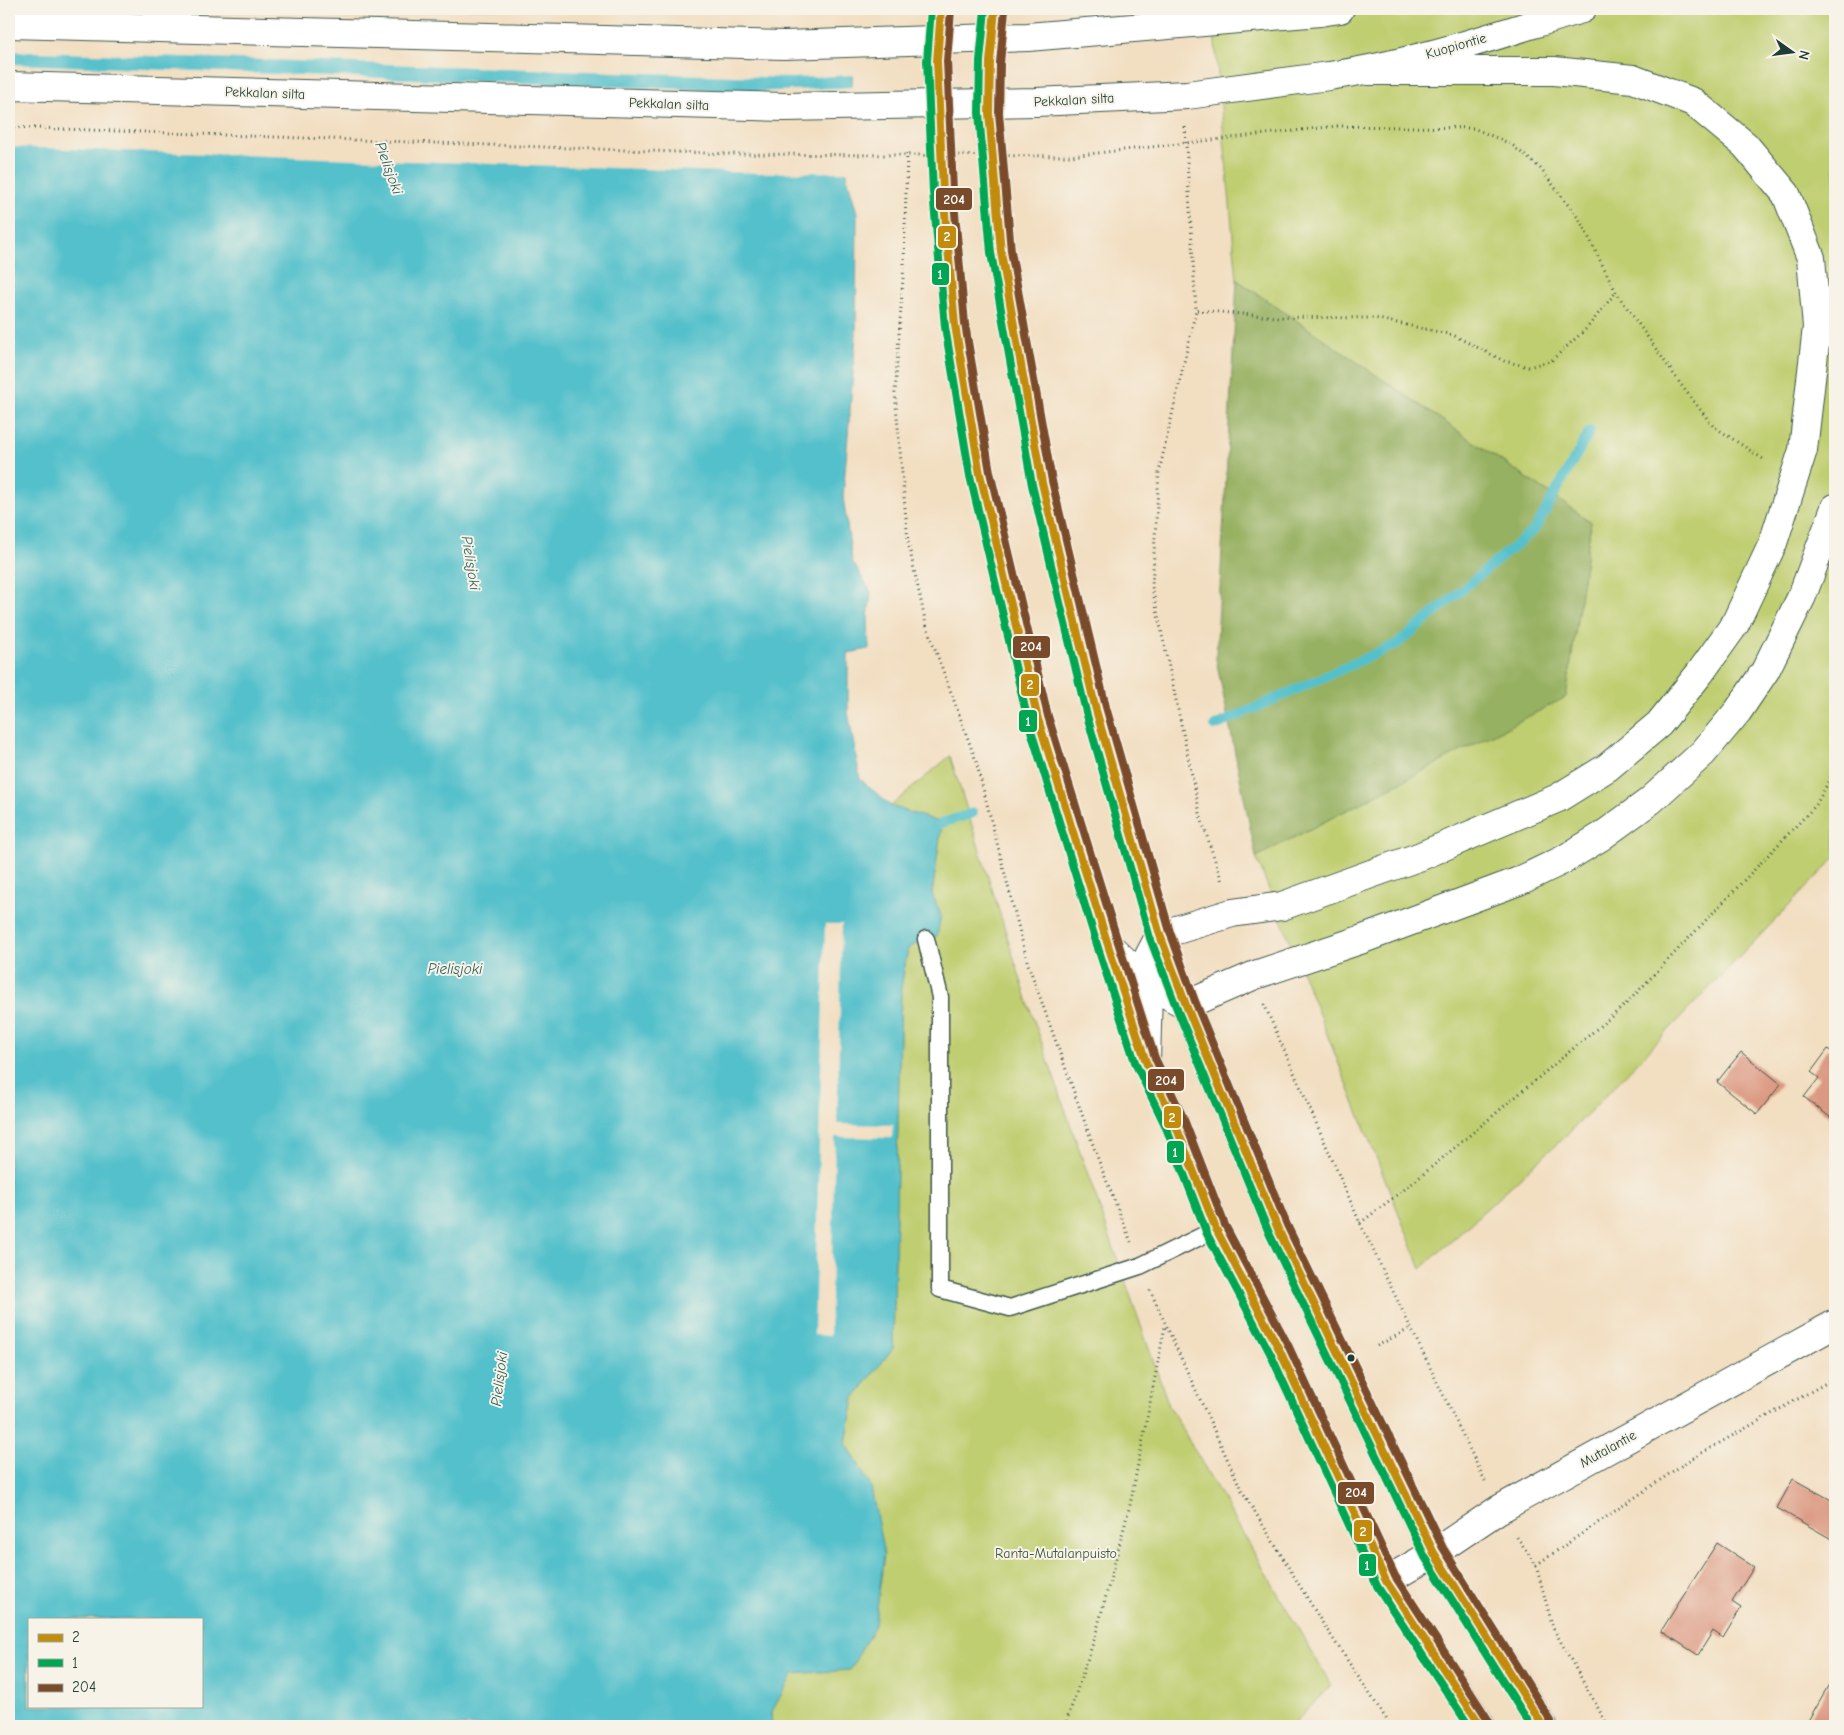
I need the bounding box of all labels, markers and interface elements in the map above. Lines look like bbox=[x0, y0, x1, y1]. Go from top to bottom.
north arrow bbox=[1766, 28, 1816, 78]
street label: Kuopiontie bbox=[1424, 29, 1488, 63]
text: N bbox=[1795, 49, 1813, 62]
street label: Pekkalan silta bbox=[225, 83, 305, 103]
street label: Pekkalan silta bbox=[1033, 89, 1115, 111]
street label: Pekkalan silta bbox=[629, 94, 709, 114]
water label: Pielisjoki bbox=[371, 139, 407, 197]
line badge: 204 bbox=[935, 187, 973, 211]
text: 204 bbox=[943, 191, 965, 208]
line badge: 2 bbox=[937, 225, 957, 249]
text: 2 bbox=[944, 228, 951, 245]
line badge: 1 bbox=[931, 262, 950, 286]
text: 1 bbox=[937, 266, 943, 283]
water label: Pielisjoki bbox=[458, 535, 484, 592]
line badge: 204 bbox=[1012, 635, 1051, 659]
text: 204 bbox=[1020, 638, 1042, 655]
line badge: 2 bbox=[1020, 673, 1040, 697]
text: 2 bbox=[1027, 676, 1034, 693]
line badge: 1 bbox=[1018, 709, 1038, 733]
text: 1 bbox=[1025, 713, 1031, 730]
water label: Pielisjoki bbox=[428, 960, 483, 978]
line badge: 204 bbox=[1147, 1068, 1185, 1092]
text: 204 bbox=[1155, 1072, 1177, 1089]
line badge: 2 bbox=[1163, 1105, 1182, 1129]
text: 2 bbox=[1169, 1109, 1176, 1126]
line badge: 1 bbox=[1166, 1140, 1185, 1164]
text: 1 bbox=[1172, 1144, 1178, 1161]
water label: Pielisjoki bbox=[487, 1350, 511, 1407]
unlabelled marker bbox=[1346, 1353, 1356, 1363]
street label: Mutalantie bbox=[1577, 1427, 1639, 1471]
line badge: 204 bbox=[1337, 1481, 1375, 1505]
text: 204 bbox=[1345, 1484, 1367, 1501]
line badge: 2 bbox=[1353, 1519, 1373, 1543]
text: 2 bbox=[1360, 1523, 1367, 1540]
park label: Ranta-Mutalanpuisto bbox=[995, 1545, 1117, 1562]
line badge: 1 bbox=[1358, 1553, 1377, 1577]
text: 1 bbox=[1364, 1557, 1370, 1574]
legend bbox=[28, 1618, 202, 1708]
text: 2 bbox=[72, 1628, 80, 1646]
text: 1 bbox=[72, 1654, 78, 1672]
text: 204 bbox=[72, 1678, 96, 1696]

